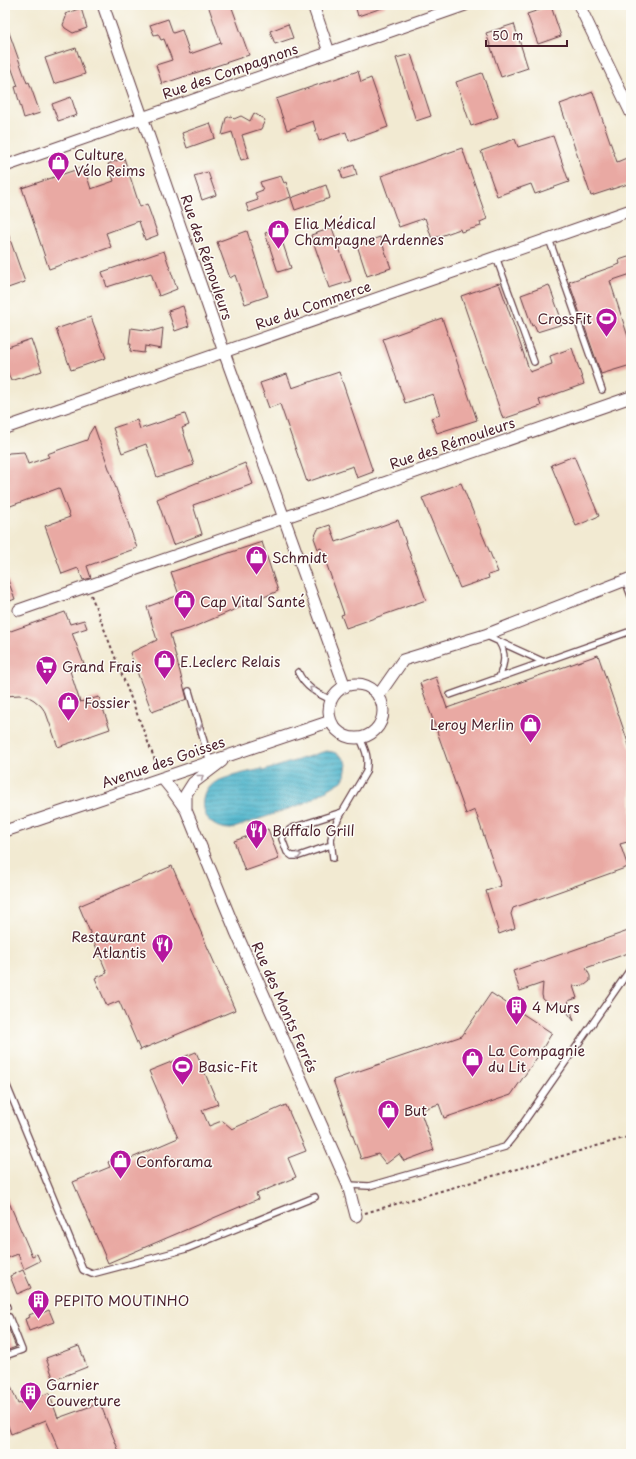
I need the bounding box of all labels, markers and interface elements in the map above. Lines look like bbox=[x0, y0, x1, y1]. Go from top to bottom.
scale bar bbox=[486, 22, 567, 48]
text: 50 m bbox=[492, 26, 523, 44]
street label: Rue des Compagnons bbox=[159, 38, 301, 104]
place label: Culture Vélo Reims bbox=[74, 144, 145, 181]
shop icon: Culture Vélo Reims bbox=[46, 149, 72, 182]
street label: Rue des Rémouleurs bbox=[176, 191, 238, 323]
place label: Elia Médical Champagne Ardennes bbox=[294, 213, 444, 250]
shop icon: Elia Médical Champagne Ardennes bbox=[265, 218, 291, 251]
street label: Rue du Commerce bbox=[252, 275, 374, 335]
sports icon: CrossFit bbox=[594, 305, 620, 338]
place label: CrossFit bbox=[537, 308, 592, 329]
street label: Rue des Rémouleurs bbox=[386, 412, 518, 474]
shop icon: Schmidt bbox=[244, 544, 270, 577]
place label: Schmidt bbox=[272, 547, 328, 568]
shop icon: Cap Vital Santé bbox=[171, 588, 197, 621]
place label: Cap Vital Santé bbox=[200, 591, 306, 612]
shop icon: E.Leclerc Relais bbox=[152, 648, 178, 681]
place label: E.Leclerc Relais bbox=[180, 651, 280, 672]
supermarket icon: Grand Frais bbox=[34, 653, 60, 686]
place label: Grand Frais bbox=[62, 656, 141, 677]
one-way arrow bbox=[309, 687, 317, 694]
shop icon: Fossier bbox=[56, 689, 82, 722]
place label: Fossier bbox=[84, 692, 131, 713]
shop icon: Leroy Merlin bbox=[517, 711, 543, 744]
place label: Leroy Merlin bbox=[430, 714, 514, 735]
one-way arrow bbox=[194, 723, 203, 730]
street label: Avenue des Goisses bbox=[99, 731, 227, 793]
one-way arrow bbox=[196, 775, 203, 782]
restaurant icon: Buffalo Grill bbox=[244, 817, 270, 850]
place label: Buffalo Grill bbox=[272, 820, 354, 841]
one-way arrow bbox=[296, 851, 302, 859]
place label: Restaurant Atlantis bbox=[71, 926, 146, 963]
restaurant icon: Restaurant Atlantis bbox=[149, 931, 175, 964]
street label: Rue des Monts Ferrés bbox=[247, 938, 323, 1076]
building icon: 4 Murs bbox=[504, 994, 530, 1027]
place label: 4 Murs bbox=[532, 997, 580, 1018]
place label: La Compagnie du Lit bbox=[488, 1040, 585, 1077]
shop icon: La Compagnie du Lit bbox=[459, 1045, 485, 1078]
sports icon: Basic-Fit bbox=[169, 1053, 195, 1086]
place label: Basic-Fit bbox=[198, 1056, 258, 1077]
shop icon: But bbox=[376, 1097, 402, 1130]
place label: But bbox=[404, 1100, 427, 1121]
shop icon: Conforama bbox=[107, 1148, 133, 1181]
place label: Conforama bbox=[136, 1151, 213, 1172]
building icon: PEPITO MOUTINHO bbox=[26, 1287, 52, 1320]
place label: PEPITO MOUTINHO bbox=[54, 1290, 189, 1311]
place label: Garnier Couverture bbox=[46, 1374, 121, 1411]
building icon: Garnier Couverture bbox=[17, 1379, 43, 1412]

